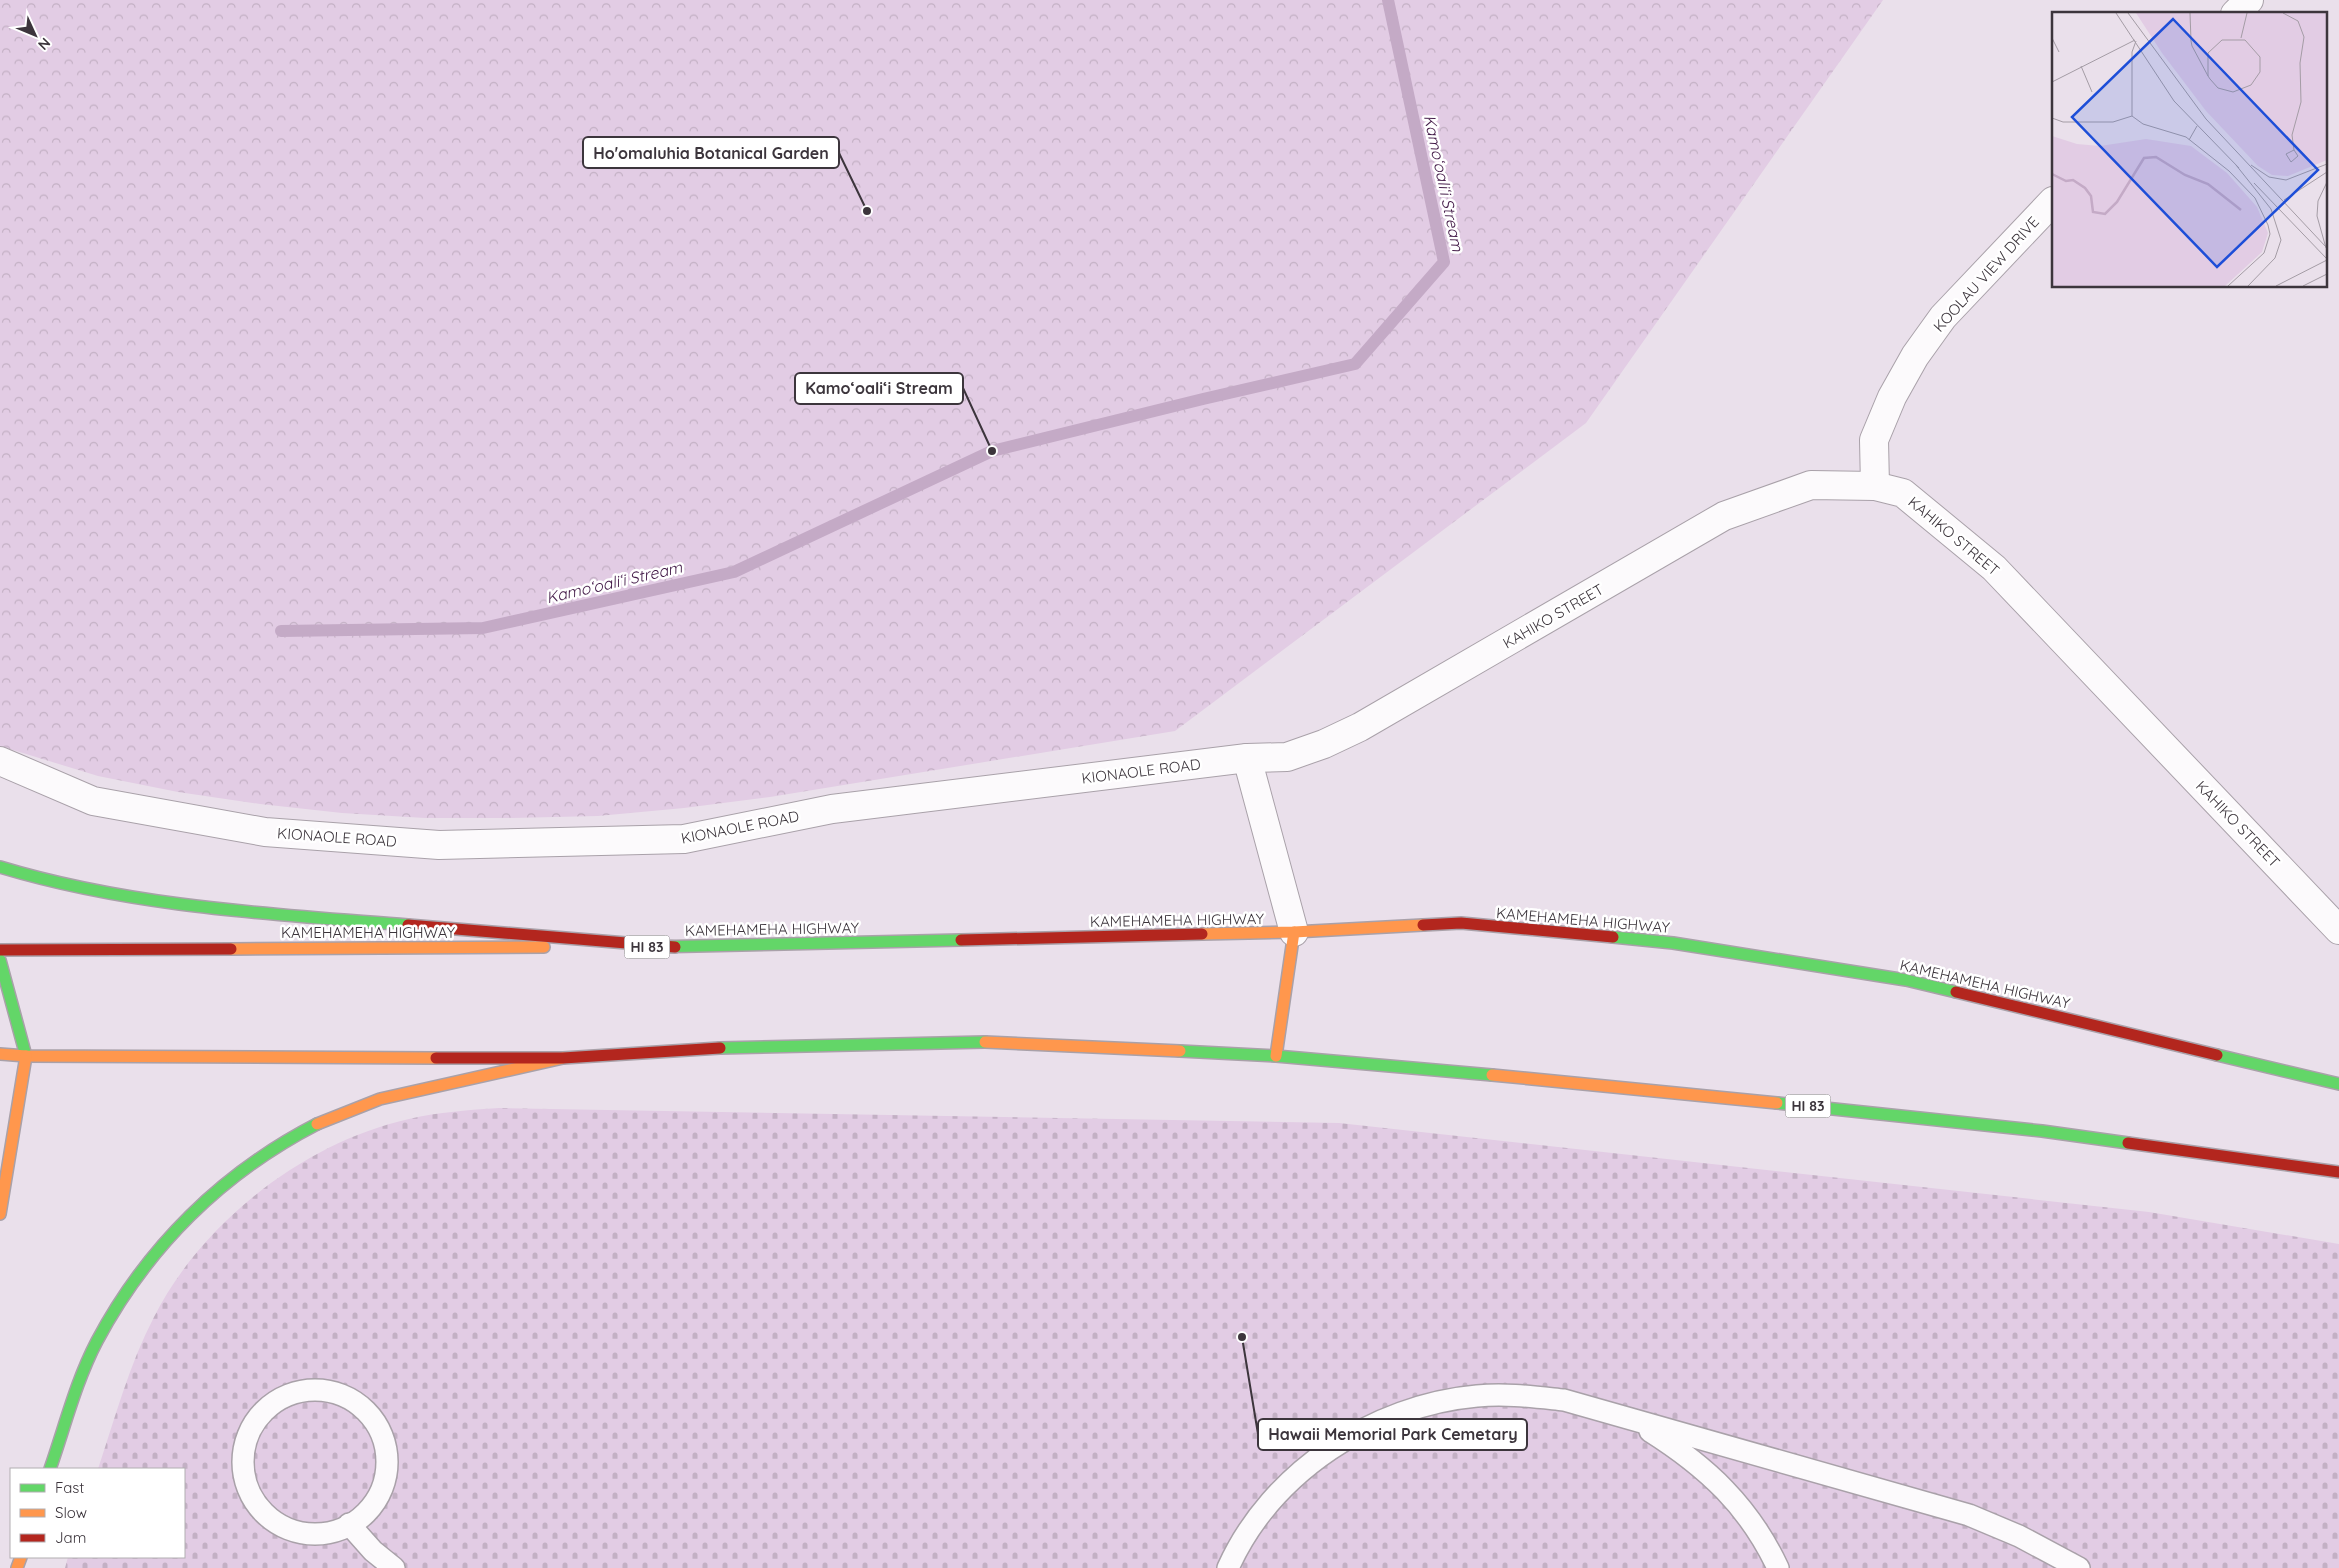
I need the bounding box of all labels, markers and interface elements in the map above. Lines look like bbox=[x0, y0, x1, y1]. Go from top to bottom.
north arrow bbox=[10, 10, 60, 60]
inset map bbox=[2052, 12, 2326, 288]
text: N bbox=[34, 34, 54, 54]
water label: Kamoʻoaliʻi Stream bbox=[1420, 113, 1468, 253]
callout: Ho'omaluhia Botanical Garden bbox=[583, 137, 839, 168]
text: Ho'omaluhia Botanical Garden bbox=[593, 143, 829, 163]
street label: KOOLAU VIEW DRIVE bbox=[1929, 212, 2043, 336]
callout: Kamoʻoaliʻi Stream bbox=[795, 373, 963, 404]
text: Kamoʻoaliʻi Stream bbox=[805, 378, 953, 398]
street label: KAHIKO STREET bbox=[1905, 492, 2003, 580]
water label: Kamoʻoaliʻi Stream bbox=[544, 557, 684, 607]
street label: KAHIKO STREET bbox=[1499, 579, 1607, 653]
street label: KIONAOLE ROAD bbox=[1080, 754, 1202, 788]
street label: KAHIKO STREET bbox=[2192, 777, 2284, 871]
street label: KIONAOLE ROAD bbox=[679, 806, 801, 848]
street label: KIONAOLE ROAD bbox=[277, 823, 398, 851]
street label: KAMEHAMEHA HIGHWAY bbox=[1495, 903, 1671, 937]
street label: KAMEHAMEHA HIGHWAY bbox=[1090, 909, 1265, 931]
street label: KAMEHAMEHA HIGHWAY bbox=[685, 918, 860, 940]
street label: KAMEHAMEHA HIGHWAY bbox=[281, 923, 456, 942]
road number: HI 83 bbox=[624, 936, 670, 959]
street label: KAMEHAMEHA HIGHWAY bbox=[1898, 955, 2073, 1013]
road number: HI 83 bbox=[1786, 1094, 1830, 1118]
callout: Hawaii Memorial Park Cemetary bbox=[1258, 1419, 1527, 1450]
text: Hawaii Memorial Park Cemetary bbox=[1268, 1424, 1518, 1444]
legend bbox=[10, 1468, 185, 1558]
text: Fast bbox=[55, 1478, 84, 1497]
text: Slow bbox=[55, 1503, 87, 1522]
text: Jam bbox=[55, 1528, 86, 1547]

